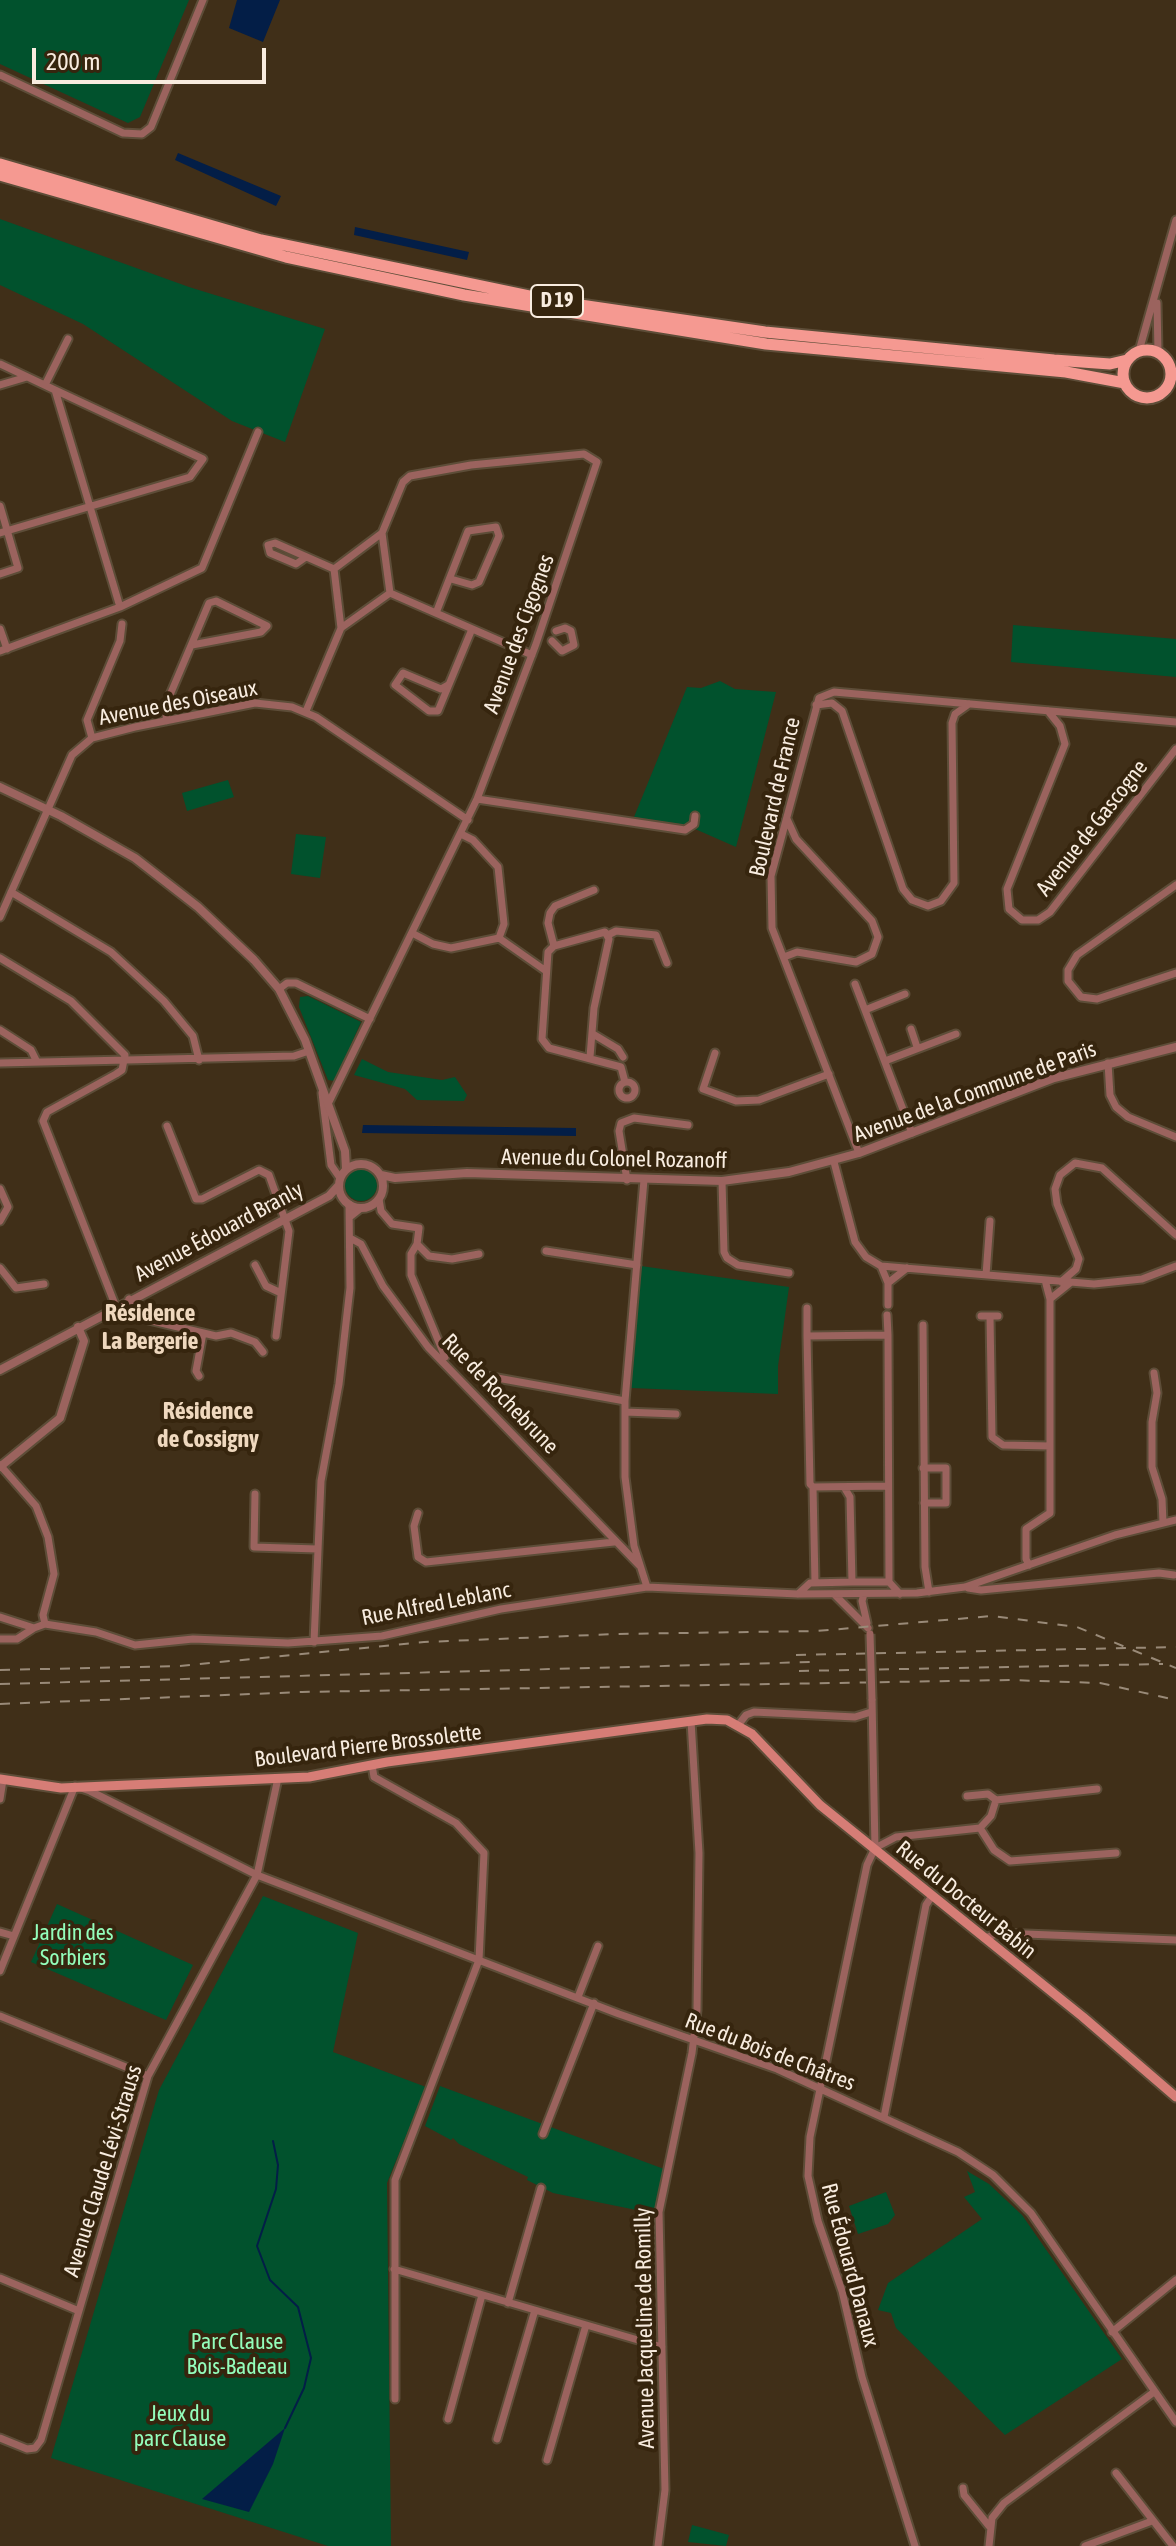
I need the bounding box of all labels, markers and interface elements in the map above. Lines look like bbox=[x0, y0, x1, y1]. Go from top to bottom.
scale bar bbox=[36, 32, 270, 82]
text: 200 m bbox=[46, 48, 100, 75]
road number: D 19 bbox=[531, 285, 583, 317]
street label: Avenue des Cigognes bbox=[478, 551, 560, 717]
street label: Avenue des Oiseaux bbox=[97, 675, 259, 731]
street label: Boulevard de France bbox=[744, 715, 806, 879]
street label: Avenue de Gascogne bbox=[1031, 755, 1153, 901]
street label: Avenue de la Commune de Paris bbox=[850, 1036, 1100, 1148]
street label: Avenue du Colonel Rozanoff bbox=[501, 1144, 727, 1174]
street label: Avenue Édouard Branly bbox=[130, 1176, 308, 1288]
district label: Résidence La Bergerie bbox=[102, 1299, 198, 1355]
street label: Rue de Rochebrune bbox=[436, 1329, 564, 1459]
district label: Résidence de Cossigny bbox=[157, 1397, 259, 1453]
street label: Rue Alfred Leblanc bbox=[359, 1577, 513, 1631]
street label: Boulevard Pierre Brossolette bbox=[253, 1719, 483, 1773]
street label: Rue du Docteur Babin bbox=[891, 1835, 1041, 1965]
park label: Jardin des Sorbiers bbox=[32, 1920, 114, 1972]
street label: Rue du Bois de Châtres bbox=[681, 2007, 859, 2097]
street label: Avenue Claude Lévi-Strauss bbox=[58, 2062, 148, 2280]
street label: Rue Édouard Danaux bbox=[815, 2180, 885, 2350]
street label: Avenue Jacqueline de Romilly bbox=[630, 2207, 660, 2449]
park label: Parc Clause Bois-Badeau bbox=[186, 2329, 288, 2380]
park label: Jeux du parc Clause bbox=[134, 2401, 226, 2452]

